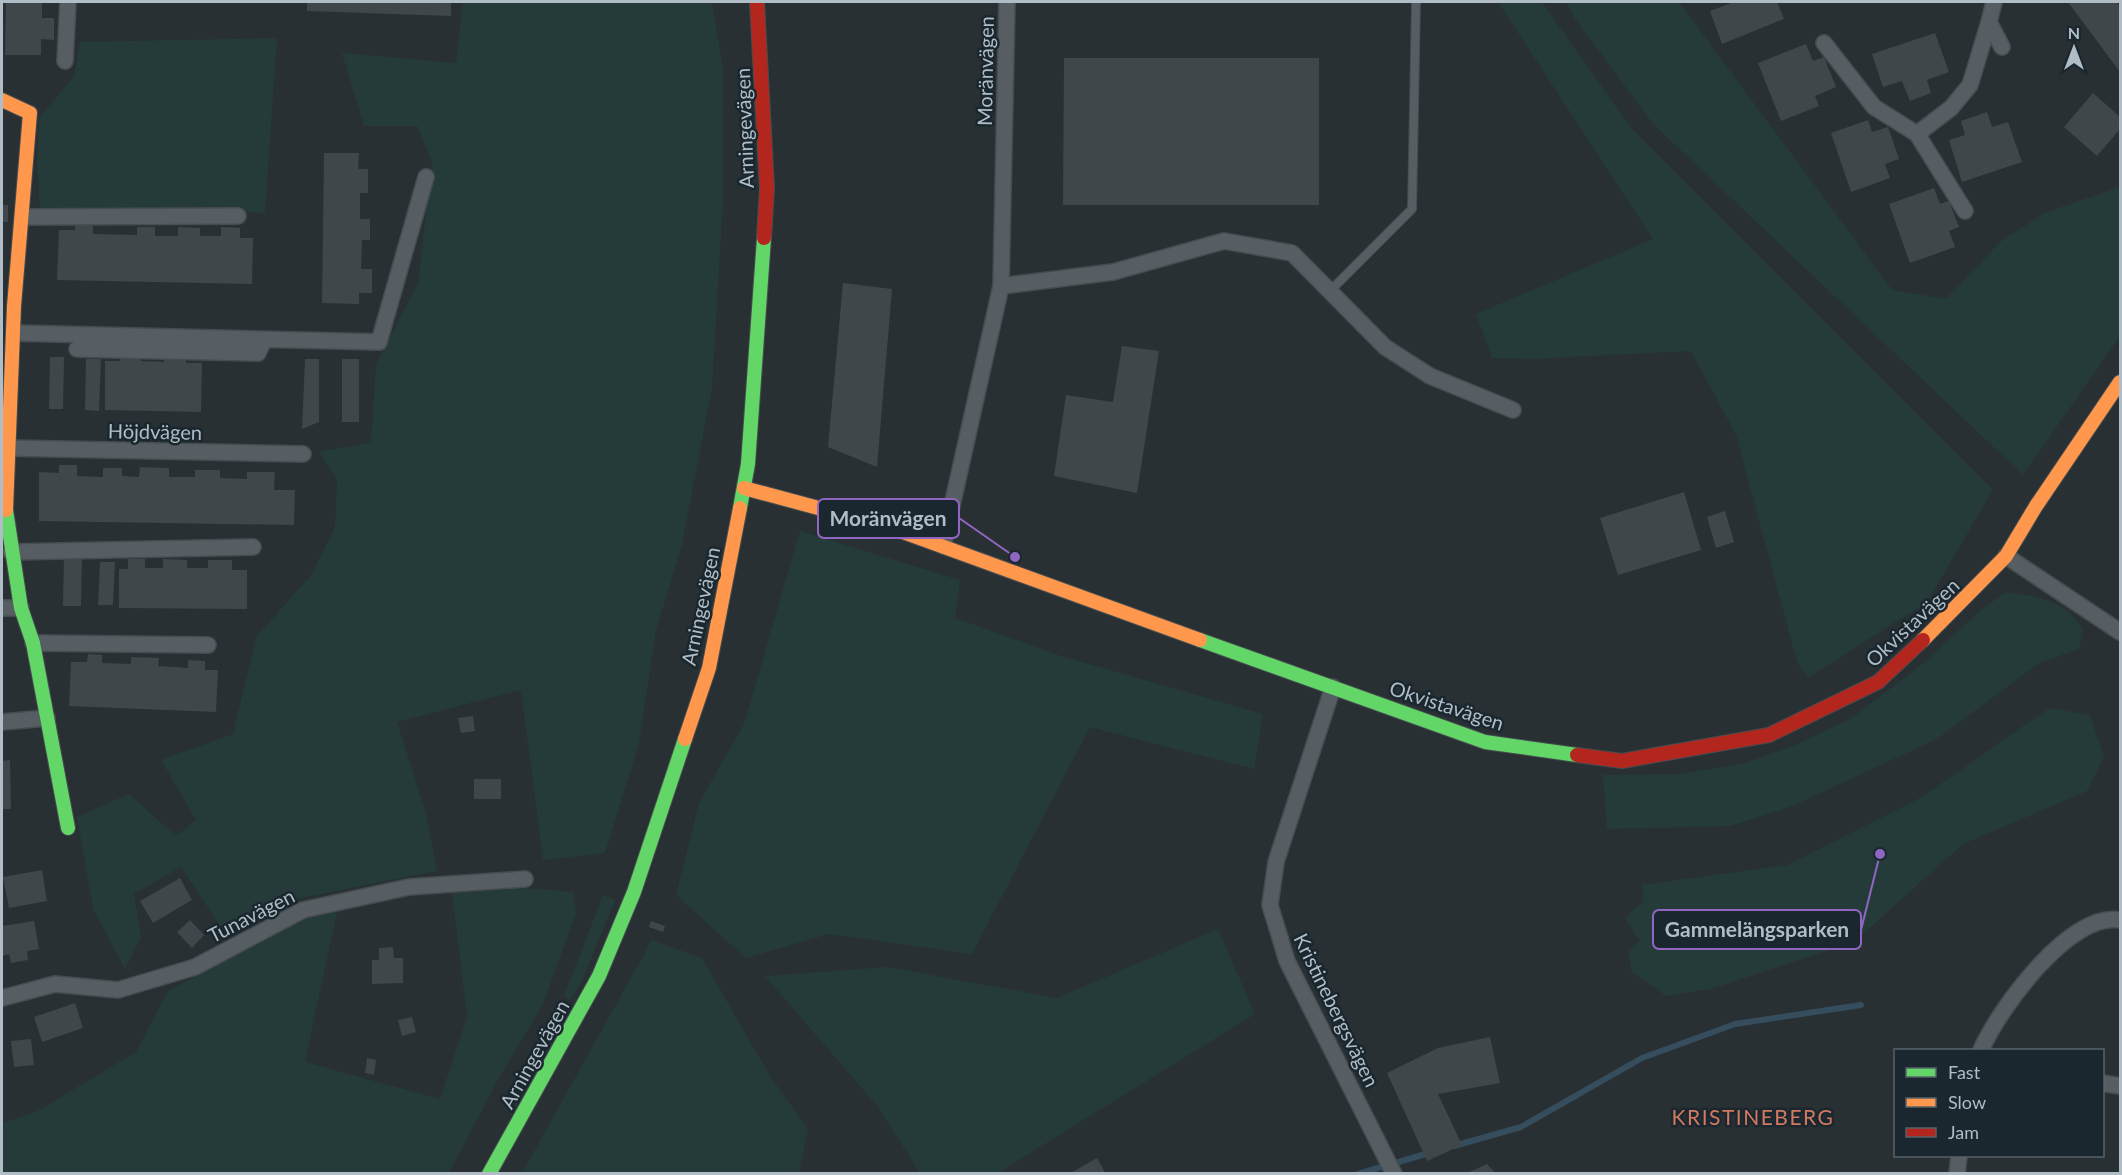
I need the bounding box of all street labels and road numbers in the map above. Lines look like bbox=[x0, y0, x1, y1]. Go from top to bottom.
street label: Moränvägen bbox=[972, 16, 998, 126]
street label: Arningevägen bbox=[730, 67, 758, 189]
street label: Höjdvägen bbox=[108, 418, 202, 444]
street label: Arningevägen bbox=[676, 545, 724, 667]
street label: Okvistavägen bbox=[1860, 573, 1964, 671]
street label: Okvistavägen bbox=[1387, 675, 1507, 735]
street label: Tunavägen bbox=[204, 883, 298, 947]
street label: Kristinebergsvägen bbox=[1289, 929, 1385, 1091]
street label: Arningevägen bbox=[494, 995, 574, 1113]

